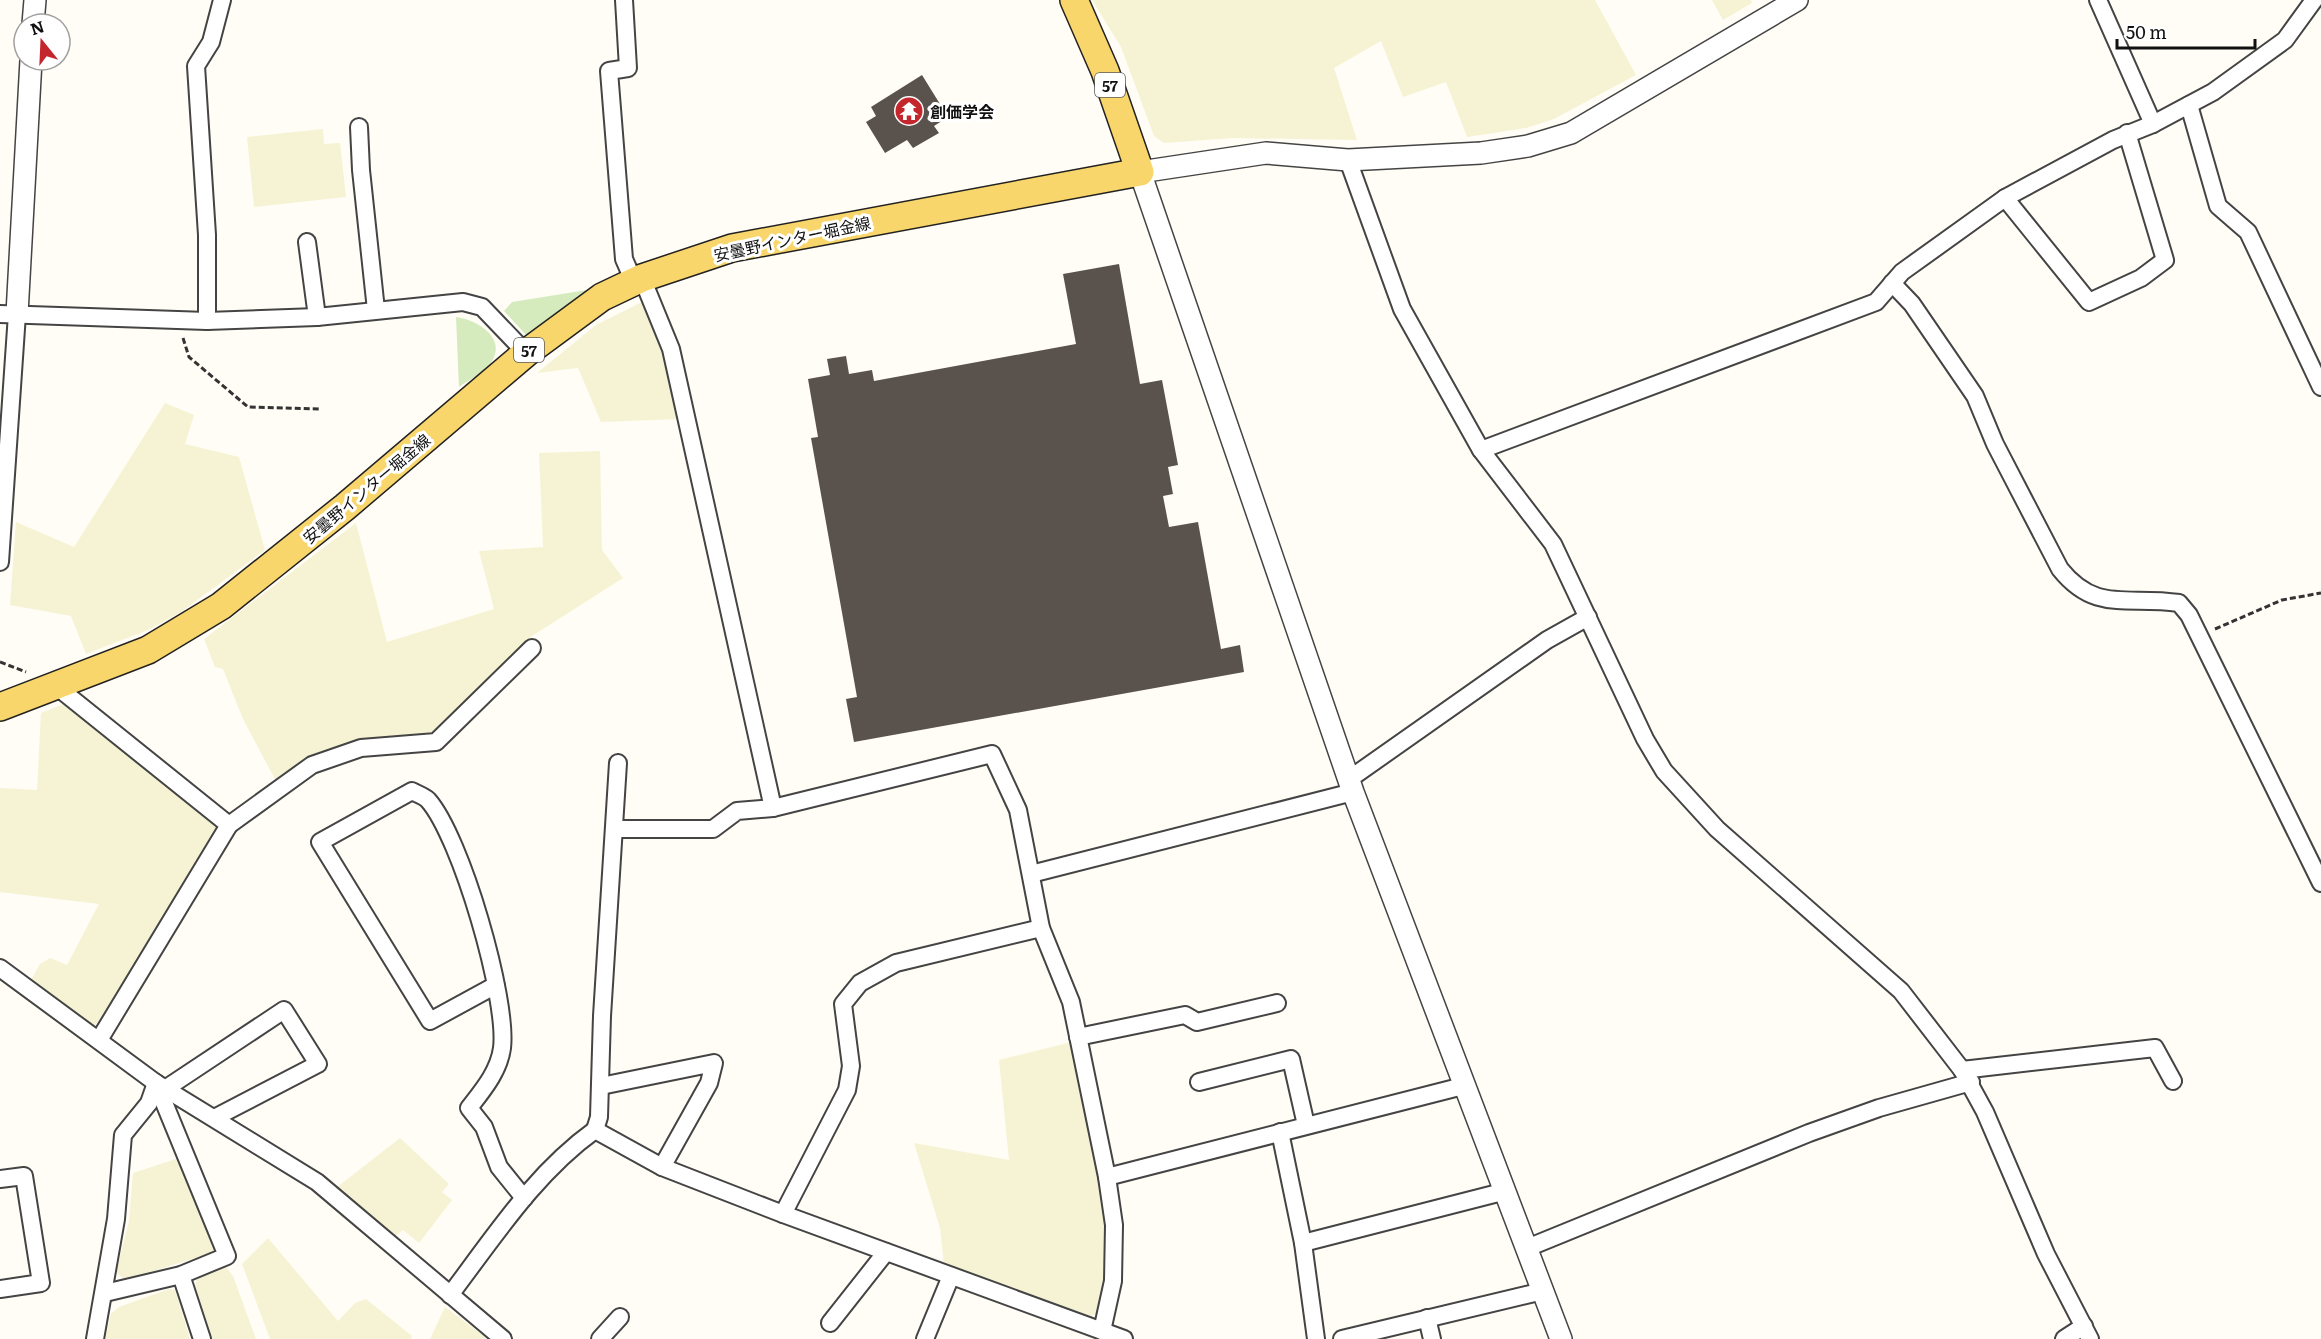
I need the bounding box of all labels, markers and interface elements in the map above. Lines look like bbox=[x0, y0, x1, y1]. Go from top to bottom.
north arrow bbox=[12, 12, 72, 72]
scale bar bbox=[2117, 12, 2255, 50]
text: N bbox=[27, 13, 47, 40]
text: 50 m bbox=[2126, 18, 2167, 45]
road number: 57 bbox=[1095, 73, 1125, 97]
temple icon: 創価学会 bbox=[893, 95, 925, 127]
place label: 創価学会 bbox=[930, 99, 994, 123]
street label: 安曇野インター堀金線 bbox=[711, 210, 873, 266]
road number: 57 bbox=[514, 338, 544, 362]
street label: 安曇野インター堀金線 bbox=[297, 427, 435, 549]

